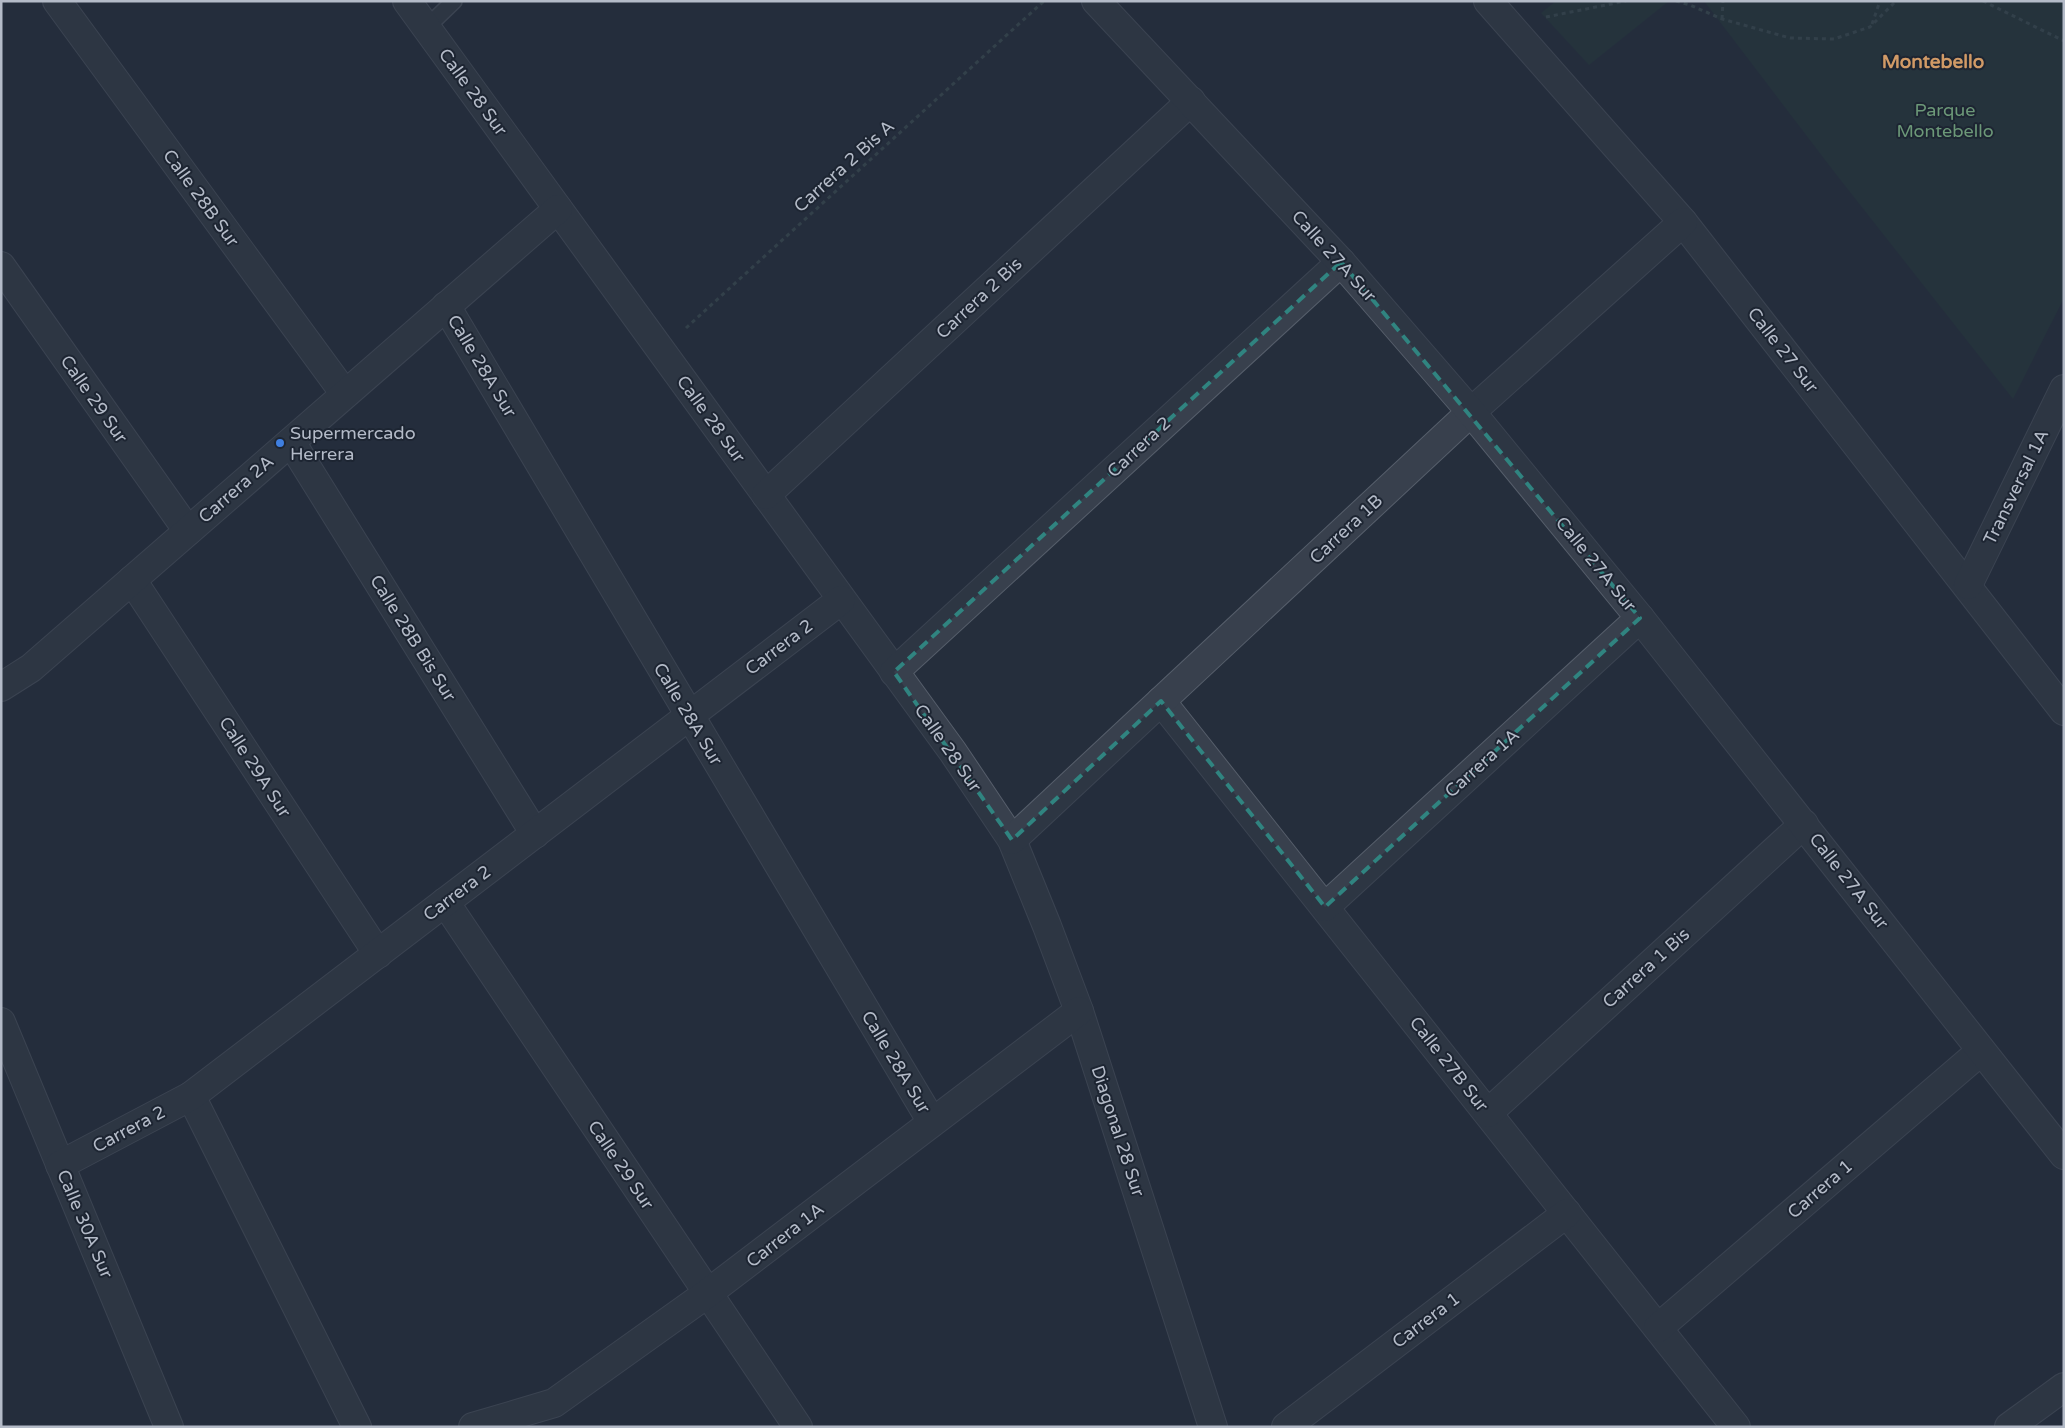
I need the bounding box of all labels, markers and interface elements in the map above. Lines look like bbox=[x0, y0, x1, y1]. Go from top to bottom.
street label: Calle 28 Sur bbox=[434, 44, 512, 140]
district label: Montebello bbox=[1882, 51, 1984, 73]
park label: Parque Montebello bbox=[1896, 99, 1994, 142]
street label: Carrera 2 Bis A bbox=[789, 115, 899, 217]
street label: Calle 28B Sur bbox=[158, 145, 244, 251]
street label: Calle 27A Sur bbox=[1287, 206, 1381, 307]
street label: Carrera 2 Bis bbox=[931, 253, 1027, 343]
street label: Calle 27 Sur bbox=[1743, 303, 1823, 397]
street label: Calle 28A Sur bbox=[443, 311, 521, 421]
street label: Calle 29 Sur bbox=[56, 351, 132, 447]
street label: Calle 28 Sur bbox=[672, 371, 750, 467]
street label: Carrera 2 bbox=[1102, 412, 1176, 482]
place label: Supermercado Herrera bbox=[290, 422, 416, 465]
street label: Transversal 1A bbox=[1979, 426, 2053, 548]
marker: Supermercado Herrera bbox=[274, 437, 286, 449]
street label: Carrera 2A bbox=[194, 450, 278, 528]
street label: Carrera 1B bbox=[1305, 490, 1387, 568]
street label: Calle 27A Sur bbox=[1551, 512, 1641, 616]
street label: Calle 28B Bis Sur bbox=[365, 571, 461, 705]
street label: Carrera 2 bbox=[741, 614, 817, 680]
street label: Calle 28A Sur bbox=[649, 659, 727, 769]
street label: Calle 28 Sur bbox=[910, 700, 986, 796]
street label: Calle 29A Sur bbox=[214, 712, 296, 822]
street label: Carrera 1A bbox=[1440, 724, 1524, 802]
street label: Calle 27A Sur bbox=[1805, 829, 1893, 934]
street label: Carrera 2 bbox=[419, 860, 495, 926]
street label: Carrera 1 Bis bbox=[1598, 923, 1694, 1013]
street label: Calle 28A Sur bbox=[857, 1007, 935, 1117]
street label: Calle 27B Sur bbox=[1405, 1012, 1493, 1116]
street label: Diagonal 28 Sur bbox=[1086, 1063, 1150, 1199]
street label: Carrera 2 bbox=[89, 1101, 169, 1157]
street label: Calle 29 Sur bbox=[583, 1116, 659, 1214]
street label: Carrera 1 bbox=[1783, 1155, 1857, 1223]
street label: Calle 30A Sur bbox=[52, 1166, 118, 1282]
street label: Carrera 1A bbox=[742, 1198, 828, 1272]
street label: Carrera 1 bbox=[1388, 1287, 1464, 1353]

